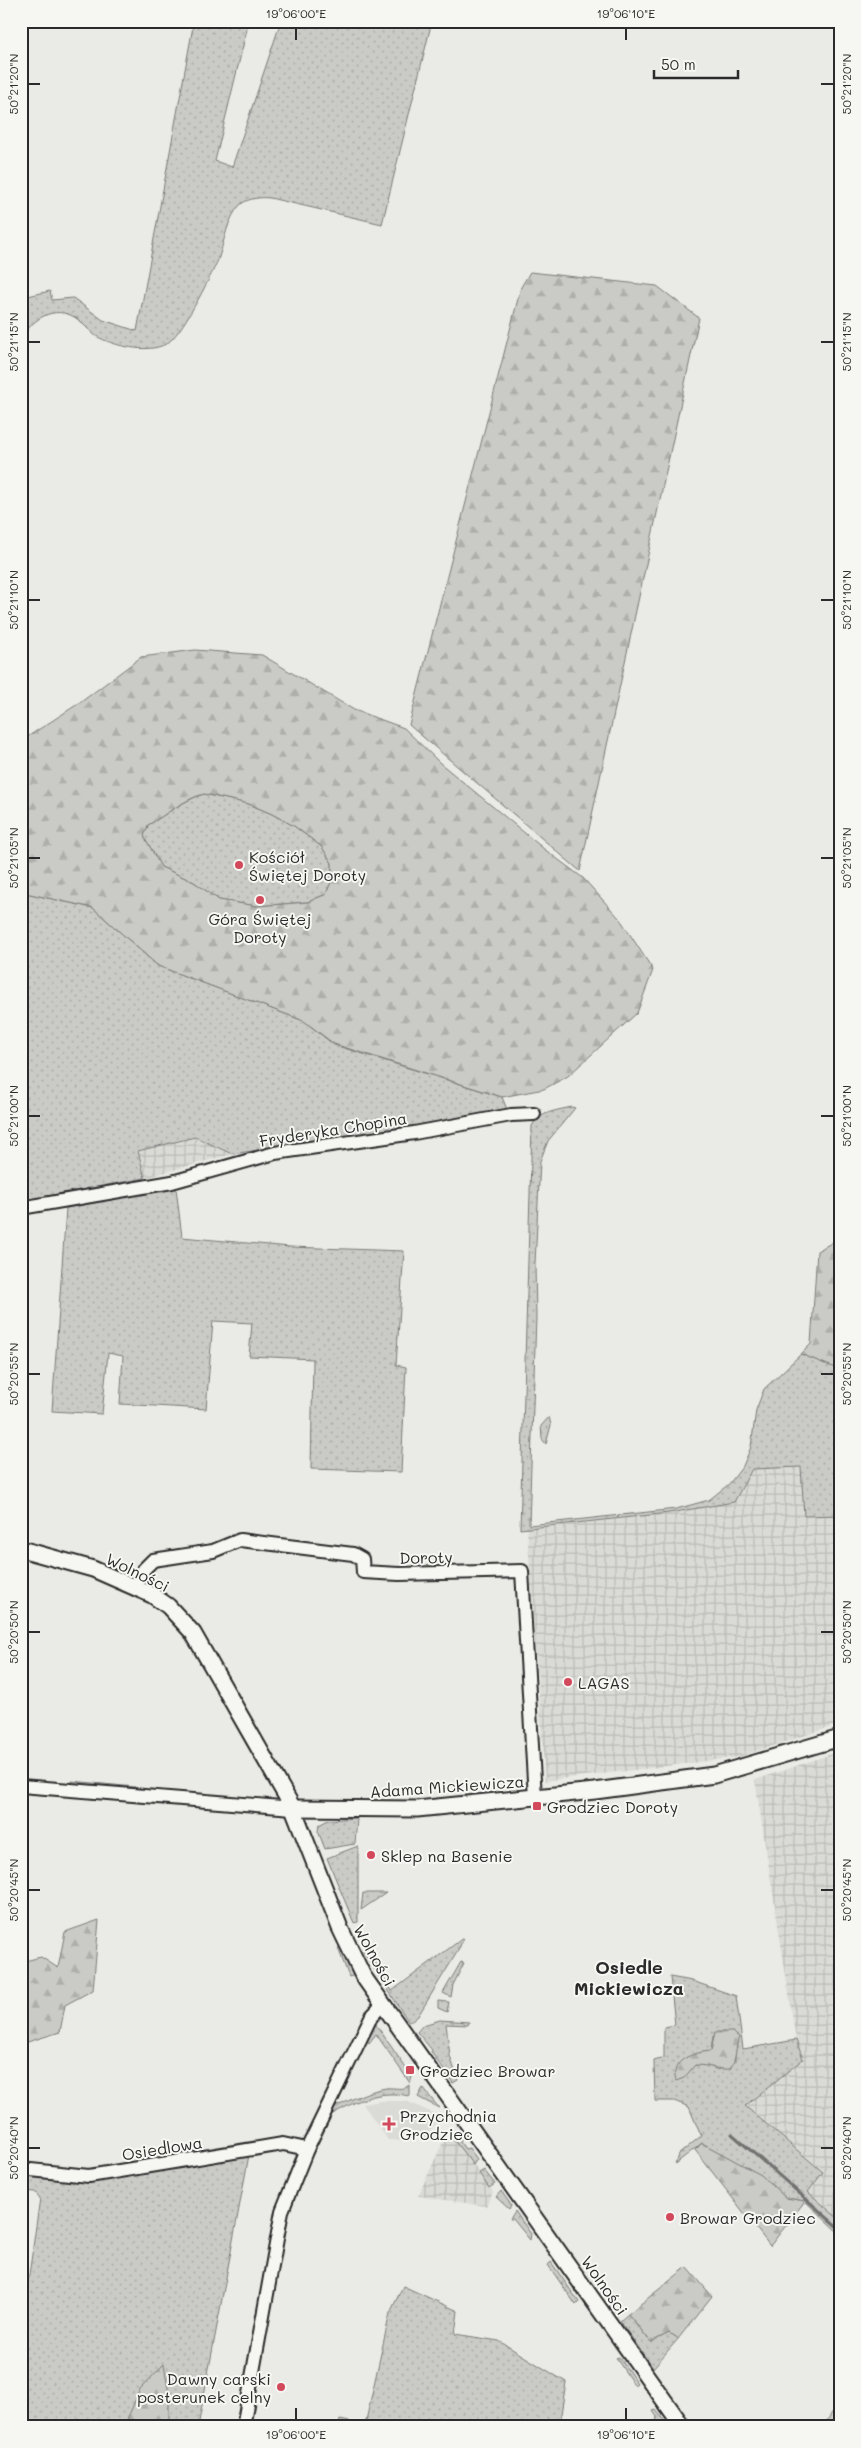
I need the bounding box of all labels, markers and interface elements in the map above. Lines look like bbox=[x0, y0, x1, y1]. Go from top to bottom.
text: 19°06'00"E bbox=[266, 5, 326, 21]
text: 19°06'10"E bbox=[597, 5, 655, 21]
scale bar bbox=[654, 48, 737, 80]
text: 50°21'20"N bbox=[5, 54, 21, 114]
text: 50 m bbox=[661, 54, 696, 74]
text: 50°21'20"N bbox=[838, 54, 854, 114]
text: 50°21'15"N bbox=[5, 312, 21, 372]
text: 50°21'15"N bbox=[838, 312, 854, 372]
text: 50°21'10"N bbox=[5, 570, 21, 630]
text: 50°21'10"N bbox=[838, 570, 854, 630]
text: 50°21'05"N bbox=[5, 827, 21, 889]
text: 50°21'05"N bbox=[838, 827, 854, 889]
place label: Kościół Świętej Doroty bbox=[249, 846, 366, 885]
marker: Kościół Świętej Doroty bbox=[233, 859, 245, 871]
marker: Góra Świętej Doroty bbox=[254, 894, 266, 906]
place label: Góra Świętej Doroty bbox=[208, 908, 312, 947]
text: 50°21'00"N bbox=[5, 1085, 21, 1147]
text: 50°21'00"N bbox=[838, 1085, 854, 1147]
street label: Fryderyka Chopina bbox=[258, 1107, 408, 1151]
text: 50°20'55"N bbox=[5, 1343, 21, 1405]
text: 50°20'55"N bbox=[838, 1343, 854, 1405]
street label: Doroty bbox=[399, 1546, 453, 1568]
street label: Wolności bbox=[103, 1548, 173, 1596]
text: 50°20'50"N bbox=[5, 1600, 21, 1664]
text: 50°20'50"N bbox=[838, 1600, 854, 1664]
place label: LAGAS bbox=[578, 1672, 629, 1693]
marker: LAGAS bbox=[562, 1676, 574, 1688]
street label: Adama Mickiewicza bbox=[369, 1770, 525, 1802]
place label: Grodziec Doroty bbox=[547, 1796, 678, 1817]
marker: Grodziec Doroty bbox=[531, 1800, 543, 1812]
place label: Sklep na Basenie bbox=[381, 1845, 513, 1866]
marker: Sklep na Basenie bbox=[365, 1849, 377, 1861]
text: 50°20'45"N bbox=[5, 1859, 21, 1921]
text: 50°20'45"N bbox=[838, 1859, 854, 1921]
street label: Wolności bbox=[349, 1920, 401, 1990]
district label: Osiedle Mickiewicza bbox=[574, 1955, 684, 2000]
place label: Grodziec Browar bbox=[420, 2060, 556, 2081]
marker: Grodziec Browar bbox=[404, 2064, 416, 2076]
place label: Przychodnia Grodziec bbox=[400, 2105, 497, 2144]
text: 50°20'40"N bbox=[5, 2116, 21, 2180]
text: 50°20'40"N bbox=[838, 2116, 854, 2180]
marker: Przychodnia Grodziec bbox=[382, 2117, 396, 2131]
street label: Osiedlowa bbox=[120, 2131, 204, 2165]
place label: Browar Grodziec bbox=[680, 2207, 816, 2228]
marker: Browar Grodziec bbox=[664, 2211, 676, 2223]
street label: Wolności bbox=[577, 2251, 633, 2319]
place label: Dawny carski posterunek celny bbox=[137, 2368, 271, 2407]
marker: Dawny carski posterunek celny bbox=[275, 2381, 287, 2393]
text: 19°06'00"E bbox=[266, 2426, 326, 2442]
text: 19°06'10"E bbox=[597, 2426, 655, 2442]

